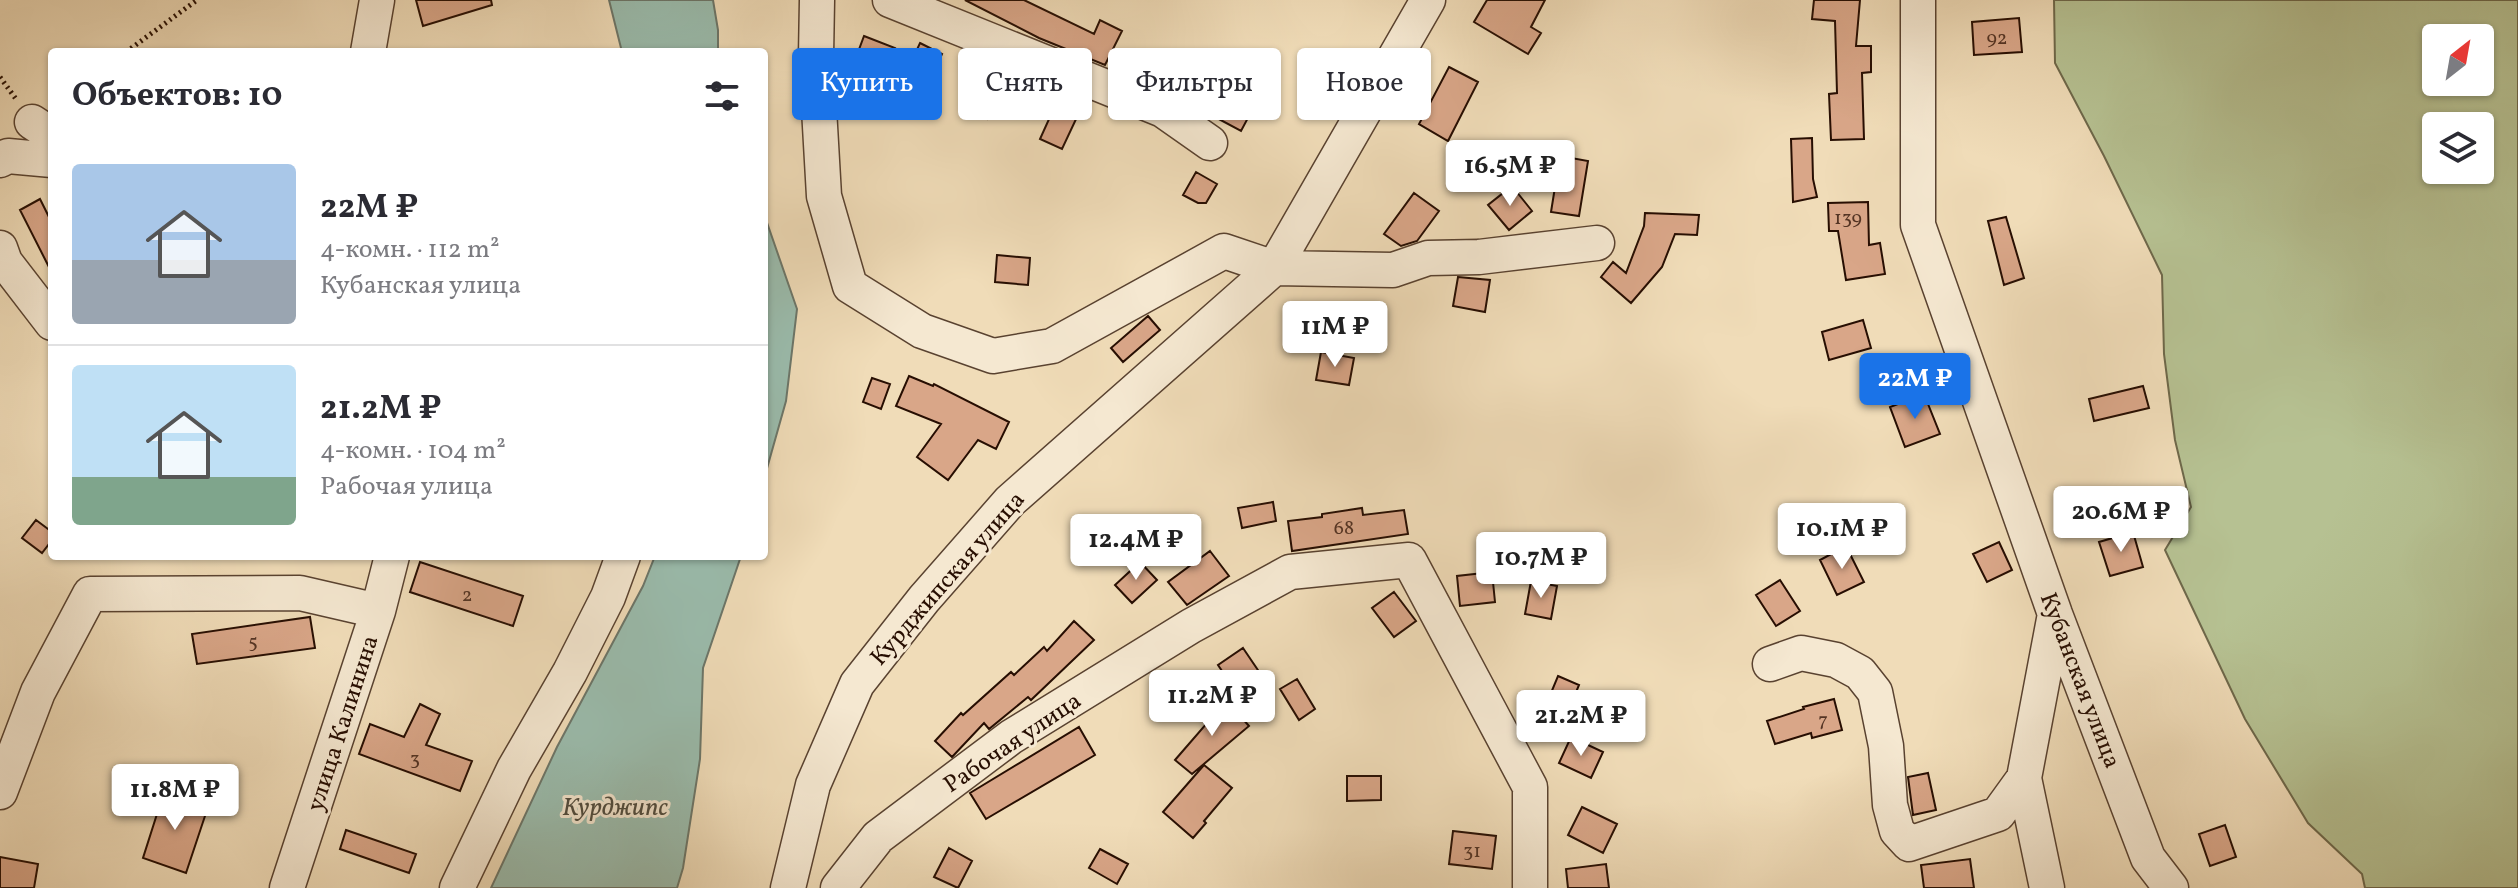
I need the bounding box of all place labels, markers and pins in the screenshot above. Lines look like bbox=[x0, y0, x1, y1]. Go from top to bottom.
pin: 16.5M ₽ bbox=[1436, 140, 1584, 208]
pin: 11M ₽ bbox=[1279, 301, 1391, 369]
pin: 22M ₽ bbox=[1859, 353, 1971, 421]
pin: 20.6M ₽ bbox=[2047, 486, 2195, 554]
pin: 10.1M ₽ bbox=[1768, 503, 1916, 571]
pin: 12.4M ₽ bbox=[1062, 514, 1210, 582]
pin: 10.7M ₽ bbox=[1467, 532, 1615, 600]
pin: 11.2M ₽ bbox=[1138, 670, 1286, 738]
pin: 21.2M ₽ bbox=[1507, 690, 1655, 758]
pin: 11.8M ₽ bbox=[101, 764, 249, 832]

